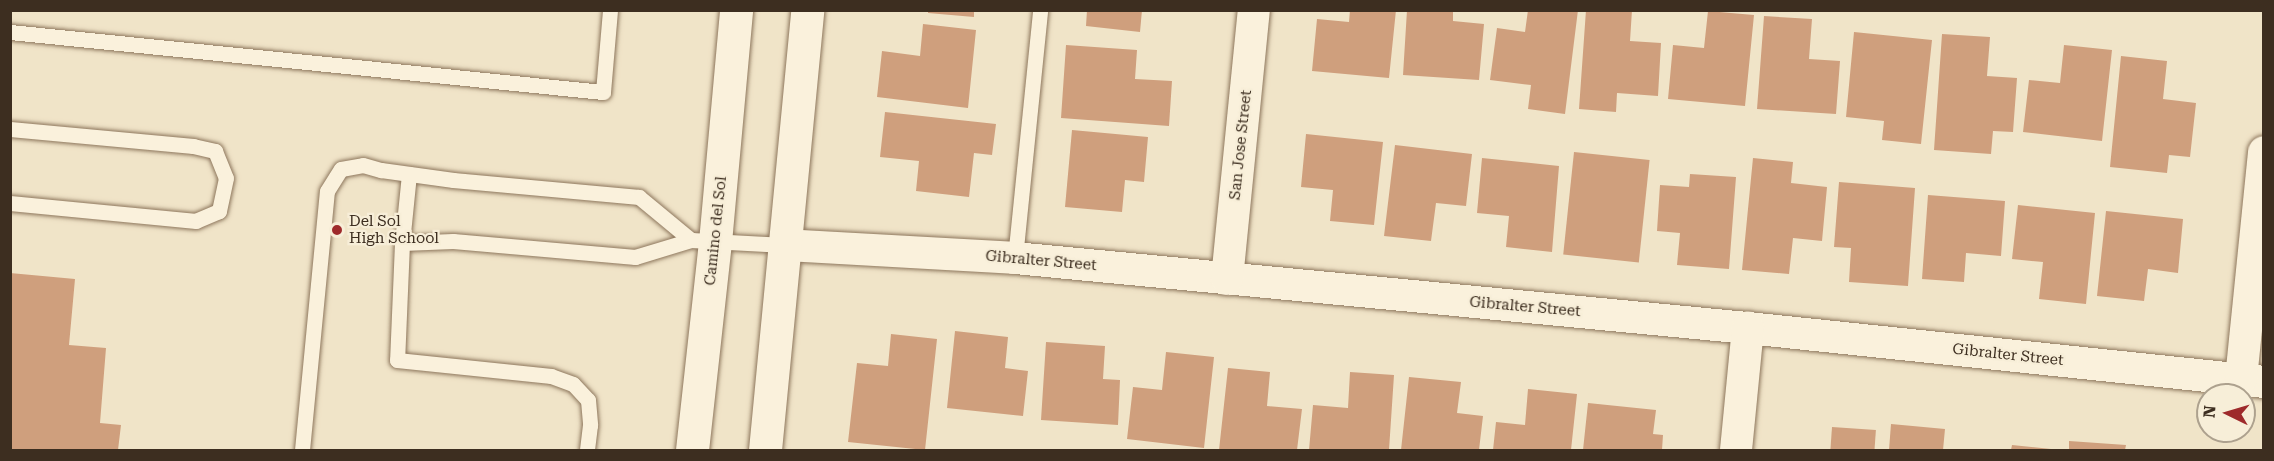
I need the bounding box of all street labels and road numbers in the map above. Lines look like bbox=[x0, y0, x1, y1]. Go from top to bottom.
street label: San Jose Street bbox=[1226, 89, 1256, 201]
street label: Camino del Sol bbox=[701, 176, 731, 286]
street label: Gibralter Street bbox=[985, 247, 1097, 275]
street label: Gibralter Street bbox=[1469, 293, 1581, 321]
street label: Gibralter Street bbox=[1952, 340, 2064, 370]

